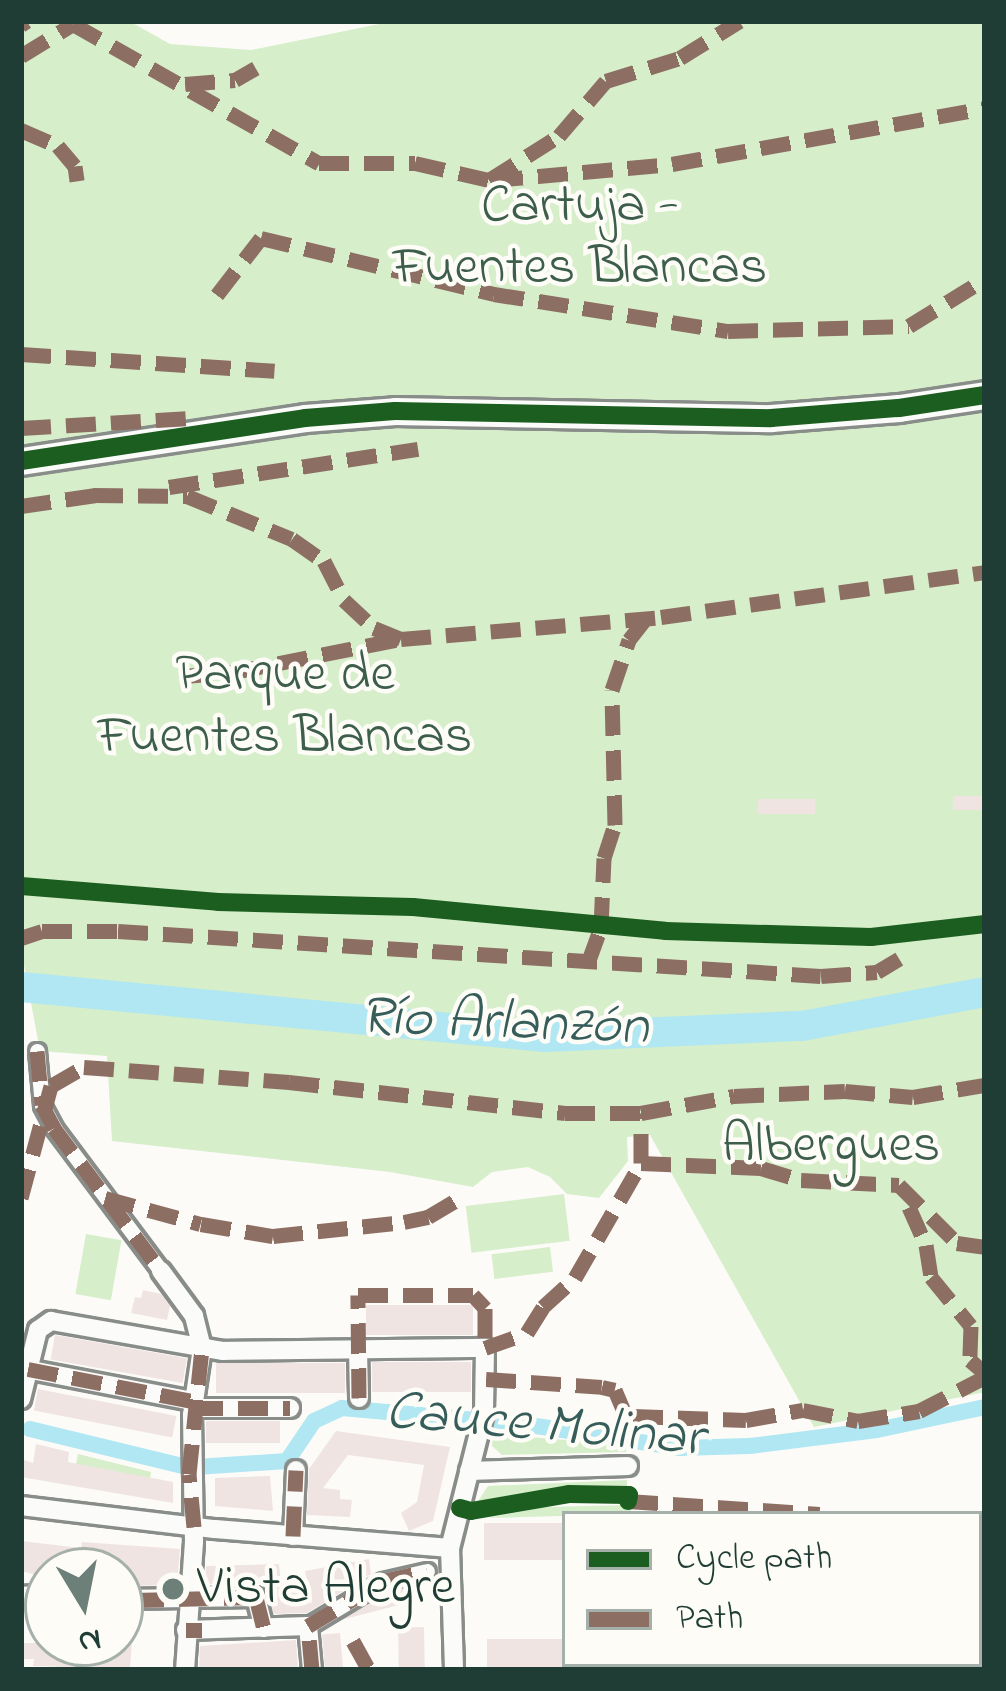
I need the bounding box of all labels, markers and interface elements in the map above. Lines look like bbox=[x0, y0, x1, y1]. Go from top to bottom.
park label: Cartuja - Fuentes Blancas bbox=[393, 175, 767, 302]
park label: Parque de Fuentes Blancas bbox=[98, 644, 472, 771]
water label: Río Arlanzón bbox=[359, 985, 649, 1063]
park label: Albergues bbox=[722, 1115, 940, 1179]
water label: Cauce Molinar bbox=[382, 1379, 706, 1475]
legend bbox=[562, 1511, 982, 1667]
text: Cycle path bbox=[676, 1533, 832, 1586]
north arrow bbox=[24, 1547, 144, 1667]
place label: Vista Alegre bbox=[197, 1557, 455, 1621]
marker: Vista Alegre bbox=[160, 1576, 186, 1602]
text: Path bbox=[676, 1593, 743, 1646]
text: N bbox=[75, 1614, 105, 1665]

